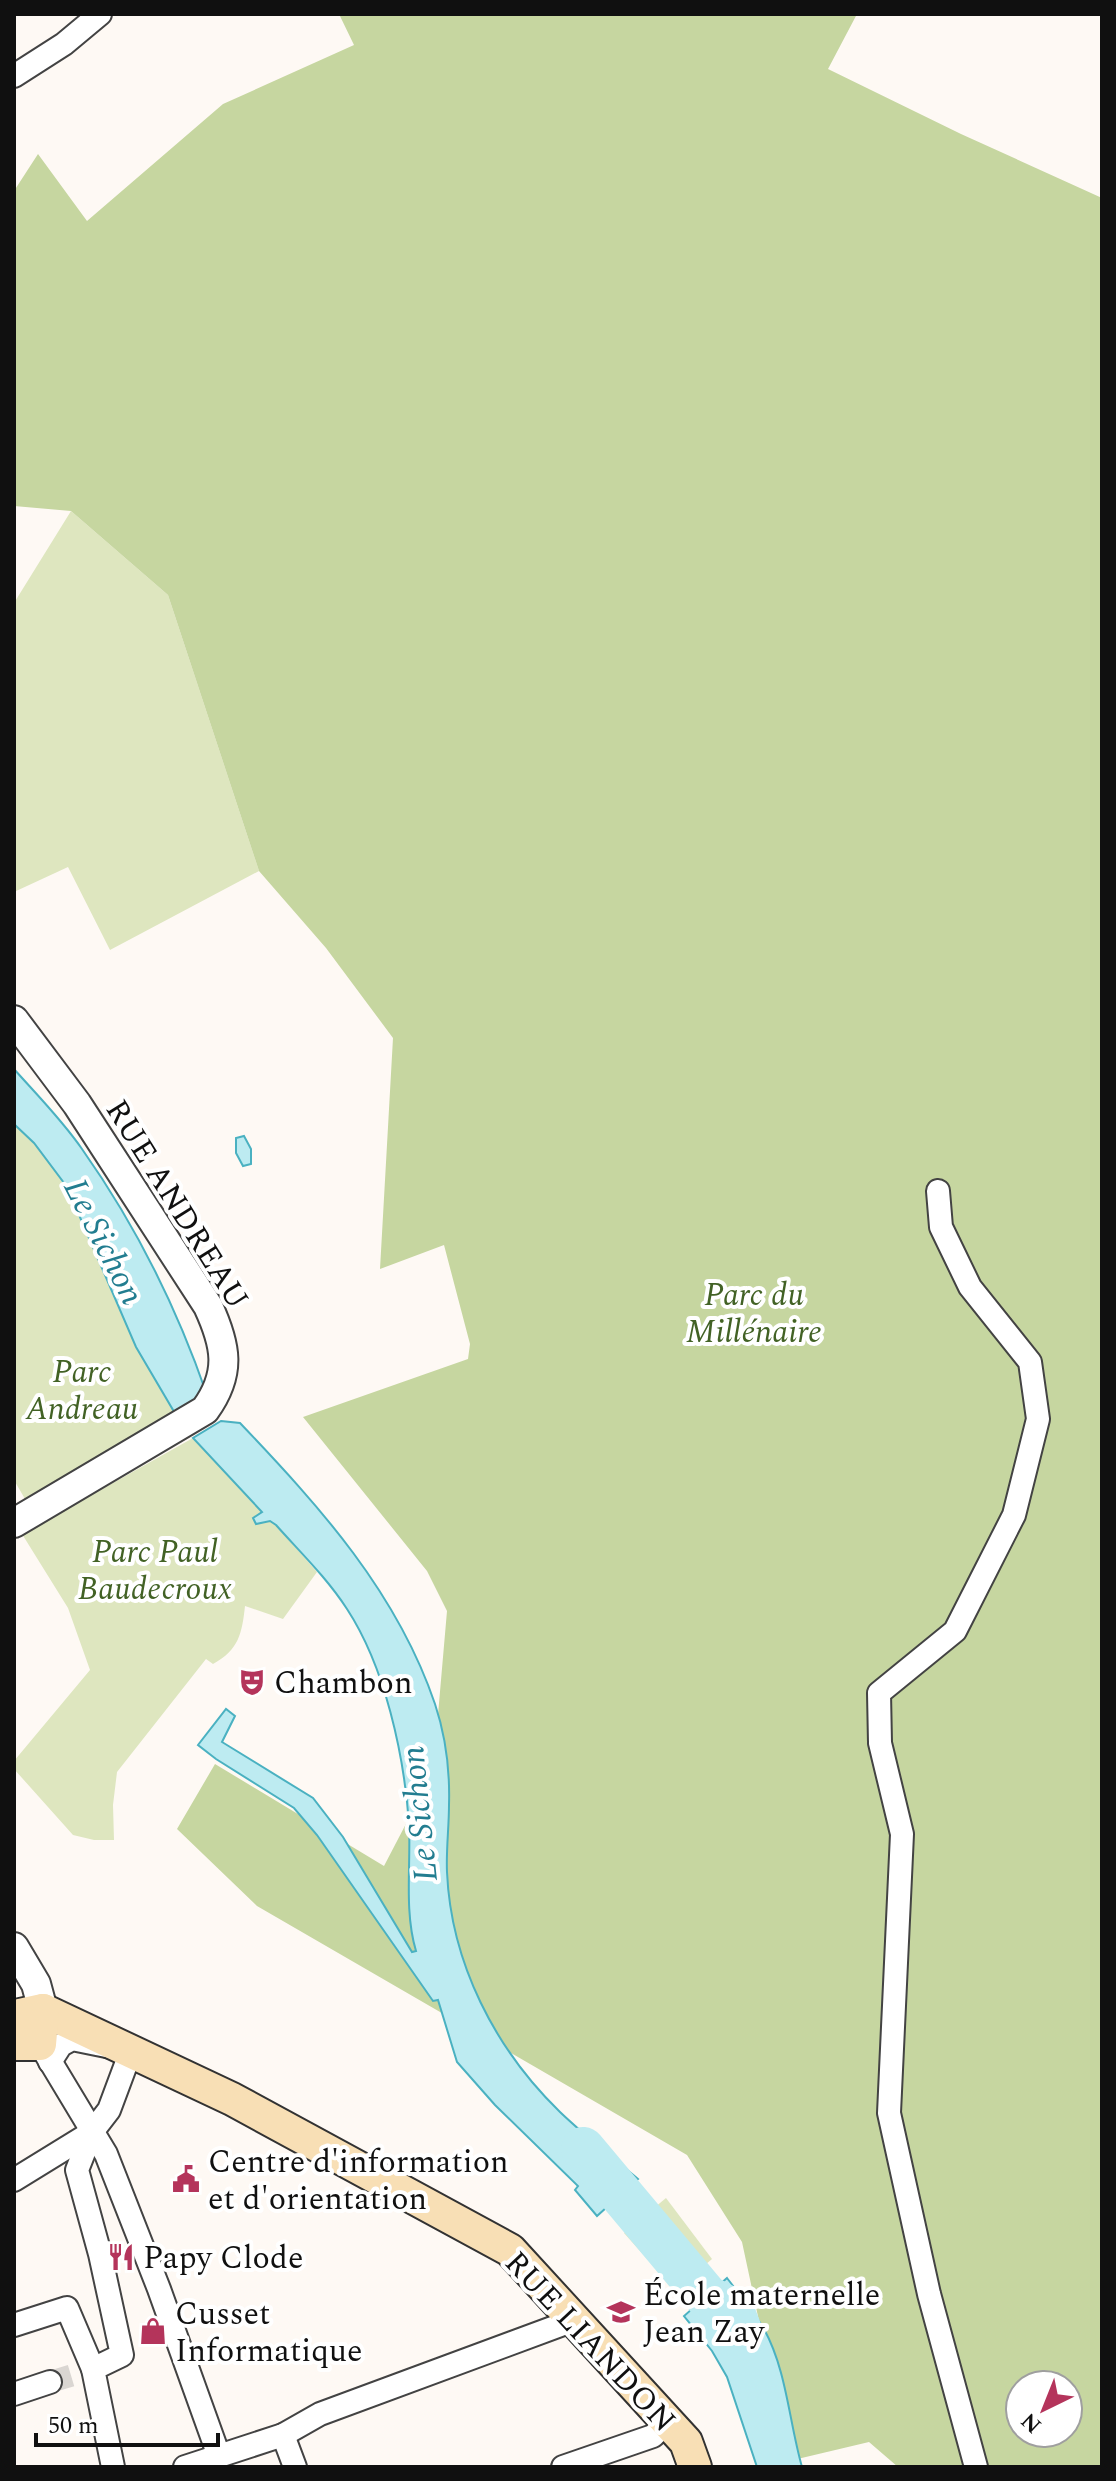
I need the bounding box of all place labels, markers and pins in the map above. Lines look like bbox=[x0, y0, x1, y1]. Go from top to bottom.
place label: Chambon bbox=[274, 1659, 413, 1708]
theatre icon: Chambon bbox=[237, 1667, 267, 1697]
place label: Centre d'information et d'orientation bbox=[208, 2138, 509, 2224]
public building icon: Centre d'information et d'orientation bbox=[171, 2164, 201, 2194]
place label: Papy Clode bbox=[143, 2234, 303, 2283]
restaurant icon: Papy Clode bbox=[106, 2242, 136, 2272]
place label: École maternelle Jean Zay bbox=[643, 2271, 880, 2357]
place label: Cusset Informatique bbox=[175, 2290, 363, 2376]
school or university icon: École maternelle Jean Zay bbox=[606, 2297, 636, 2327]
shop icon: Cusset Informatique bbox=[138, 2316, 168, 2346]

